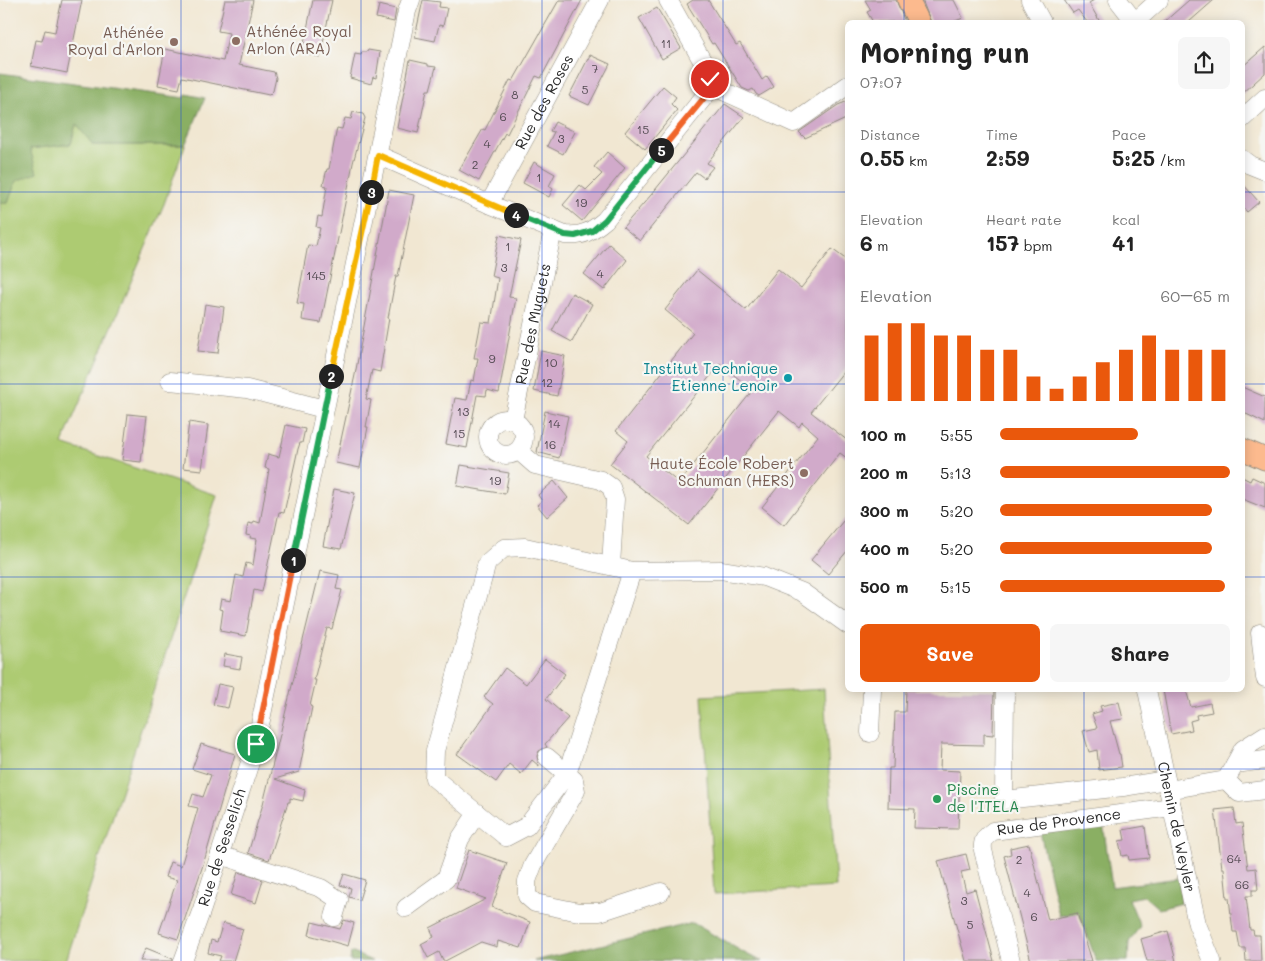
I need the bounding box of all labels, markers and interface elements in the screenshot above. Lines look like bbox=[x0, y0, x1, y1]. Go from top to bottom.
place label: Athénée Royal Arlon (ARA) bbox=[246, 21, 352, 58]
place label: Athénée Royal d'Arlon bbox=[68, 22, 164, 59]
text: Morning run bbox=[860, 34, 1029, 70]
marker: Athénée Royal Arlon (ARA) bbox=[230, 35, 242, 47]
house number: 11 bbox=[661, 35, 671, 51]
marker: Athénée Royal d'Arlon bbox=[168, 36, 180, 48]
button: share bbox=[1178, 37, 1230, 89]
street label: Rue des Roses bbox=[510, 51, 578, 153]
pin bbox=[689, 58, 731, 100]
house number: 7 bbox=[592, 60, 599, 76]
icon: check bbox=[696, 65, 724, 93]
text: 07:07 bbox=[860, 71, 903, 92]
house number: 5 bbox=[582, 81, 589, 97]
house number: 8 bbox=[511, 86, 519, 102]
house number: 6 bbox=[499, 108, 507, 124]
house number: 15 bbox=[637, 121, 649, 137]
text: Distance bbox=[860, 125, 920, 144]
text: Time bbox=[986, 125, 1018, 144]
text: Pace bbox=[1112, 125, 1146, 144]
house number: 3 bbox=[557, 130, 565, 146]
house number: 4 bbox=[483, 135, 491, 151]
pin: 5 bbox=[648, 138, 674, 162]
text: 5 bbox=[657, 141, 666, 160]
text: 0.55 bbox=[860, 144, 905, 171]
text: 2:59 bbox=[986, 144, 1029, 171]
text: 5:25 bbox=[1112, 144, 1155, 171]
text: km bbox=[905, 151, 928, 170]
text: /km bbox=[1155, 151, 1185, 170]
house number: 2 bbox=[472, 156, 478, 172]
house number: 1 bbox=[536, 169, 542, 185]
pin: 3 bbox=[358, 180, 384, 204]
text: 3 bbox=[367, 183, 376, 202]
house number: 19 bbox=[575, 194, 587, 210]
pin: 4 bbox=[504, 202, 528, 228]
text: 4 bbox=[512, 206, 521, 225]
text: Elevation bbox=[860, 210, 923, 229]
text: Heart rate bbox=[986, 210, 1062, 229]
text: kcal bbox=[1112, 210, 1140, 229]
text: 6 bbox=[860, 229, 873, 256]
text: 157 bbox=[986, 229, 1019, 256]
text: 41 bbox=[1112, 229, 1135, 256]
text: m bbox=[873, 236, 888, 255]
text: bpm bbox=[1019, 236, 1052, 255]
house number: 1 bbox=[505, 238, 511, 254]
house number: 3 bbox=[500, 259, 508, 275]
street label: Rue des Muguets bbox=[510, 262, 555, 386]
house number: 4 bbox=[596, 265, 604, 281]
house number: 145 bbox=[306, 267, 326, 283]
text: Elevation bbox=[860, 285, 932, 306]
text: 60–65 m bbox=[1160, 285, 1230, 306]
house number: 9 bbox=[488, 350, 496, 366]
house number: 10 bbox=[545, 354, 558, 370]
place label: Institut Technique Etienne Lenoir bbox=[644, 358, 778, 395]
pin: 2 bbox=[318, 364, 344, 388]
text: 2 bbox=[328, 367, 335, 386]
marker: Institut Technique Etienne Lenoir bbox=[782, 372, 794, 384]
house number: 12 bbox=[541, 374, 553, 390]
house number: 13 bbox=[457, 403, 469, 419]
house number: 14 bbox=[548, 415, 560, 431]
text: 100 m bbox=[860, 424, 906, 445]
text: 5:55 bbox=[940, 424, 973, 445]
house number: 15 bbox=[453, 425, 465, 441]
house number: 16 bbox=[544, 436, 556, 452]
place label: Haute École Robert Schuman (HERS) bbox=[649, 453, 794, 490]
text: 200 m bbox=[860, 462, 908, 483]
text: 5:13 bbox=[940, 462, 971, 483]
marker: Haute École Robert Schuman (HERS) bbox=[798, 467, 810, 479]
house number: 19 bbox=[489, 472, 501, 488]
text: 300 m bbox=[860, 500, 909, 521]
text: 5:20 bbox=[940, 500, 973, 521]
text: 400 m bbox=[860, 538, 909, 559]
text: 5:20 bbox=[940, 538, 973, 559]
pin: 1 bbox=[280, 548, 306, 572]
text: 1 bbox=[290, 551, 297, 570]
text: 500 m bbox=[860, 576, 908, 597]
text: 5:15 bbox=[940, 576, 971, 597]
button: Save bbox=[860, 624, 1040, 682]
button: Share bbox=[1050, 624, 1230, 682]
pin bbox=[235, 723, 277, 765]
icon: arrive bbox=[242, 730, 270, 758]
street label: Chemin de Weyler bbox=[1154, 760, 1201, 894]
place label: Piscine de l'ITELA bbox=[947, 779, 1019, 816]
street label: Rue de Sesselich bbox=[193, 786, 250, 909]
marker: Piscine de l'ITELA bbox=[931, 793, 943, 805]
street label: Rue de Provence bbox=[996, 803, 1122, 839]
house number: 64 bbox=[1227, 850, 1241, 866]
house number: 2 bbox=[1016, 851, 1022, 867]
house number: 66 bbox=[1235, 876, 1249, 892]
house number: 4 bbox=[1023, 884, 1031, 900]
house number: 3 bbox=[960, 892, 968, 908]
house number: 6 bbox=[1030, 908, 1038, 924]
house number: 5 bbox=[967, 916, 974, 932]

